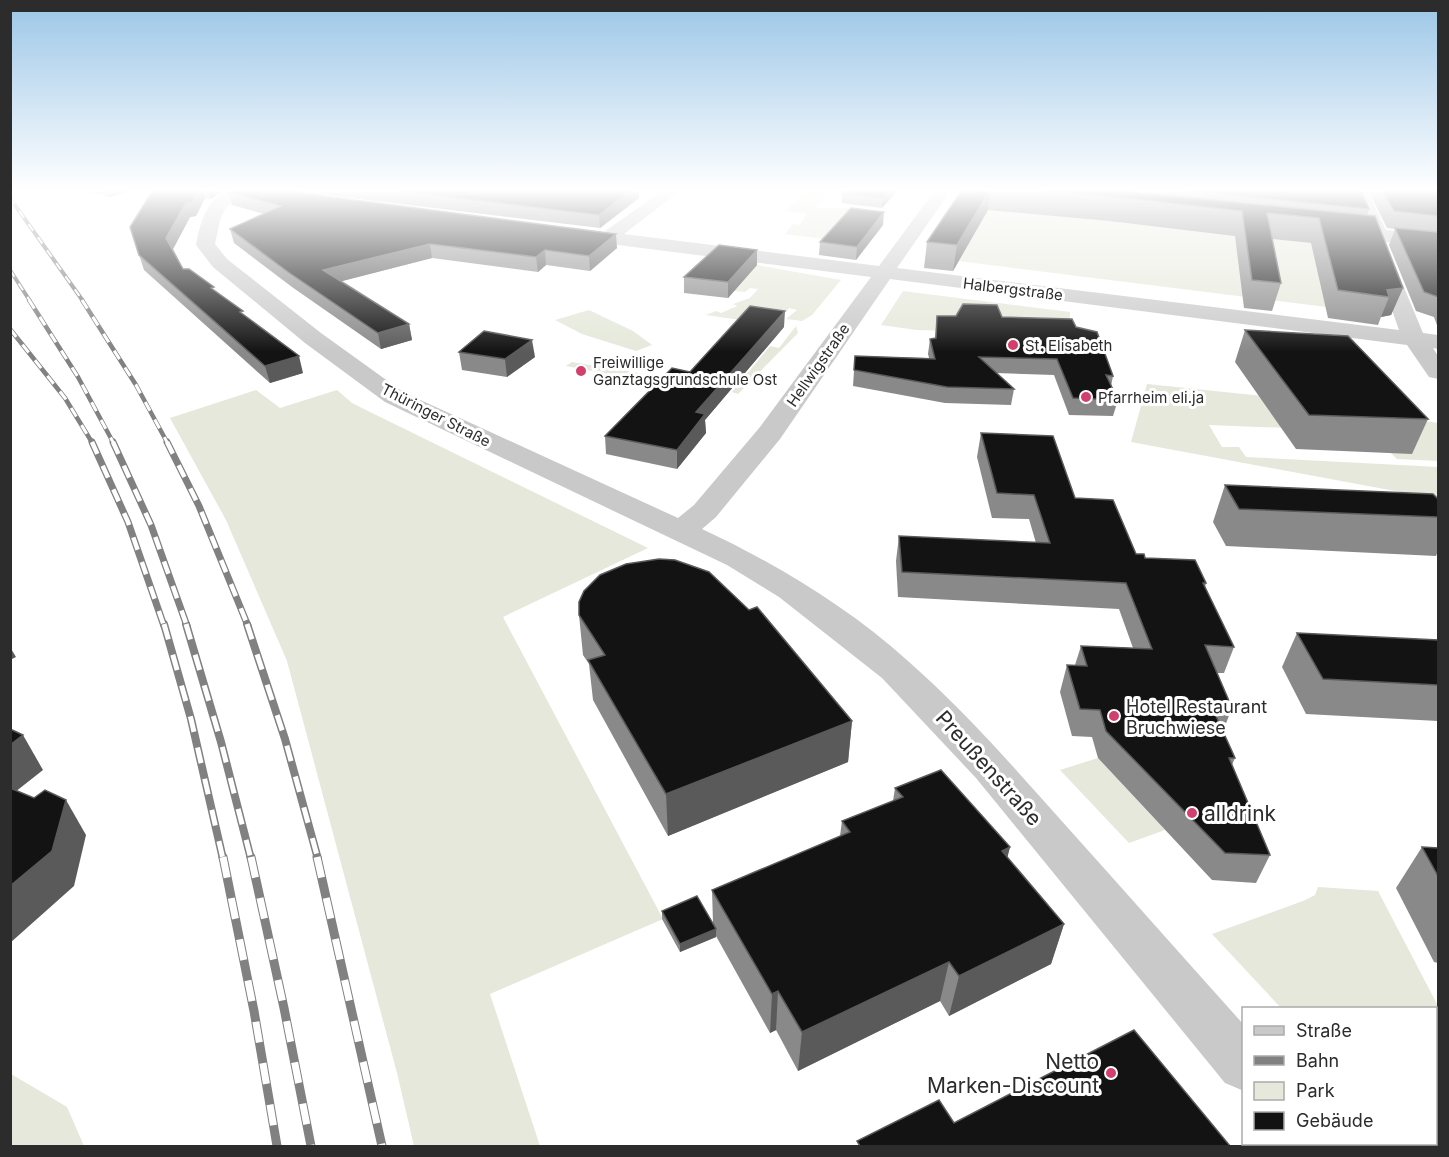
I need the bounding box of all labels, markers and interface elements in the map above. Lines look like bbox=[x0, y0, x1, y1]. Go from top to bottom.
street label: Halbergstraße bbox=[962, 273, 1064, 305]
street label: Hellwigstraße bbox=[782, 320, 854, 410]
place label: St. Elisabeth bbox=[1025, 336, 1112, 355]
marker: St. Elisabeth bbox=[1006, 338, 1020, 352]
place label: Freiwillige Ganztagsgrundschule Ost bbox=[593, 353, 777, 389]
marker: Freiwillige Ganztagsgrundschule Ost bbox=[574, 364, 588, 378]
street label: Thüringer Straße bbox=[378, 379, 494, 451]
place label: Pfarrheim eli.ja bbox=[1098, 388, 1204, 407]
marker: Pfarrheim eli.ja bbox=[1079, 390, 1093, 404]
place label: Hotel Restaurant Bruchwiese bbox=[1126, 696, 1267, 738]
street label: Preußenstraße bbox=[931, 705, 1047, 831]
marker: Hotel Restaurant Bruchwiese bbox=[1107, 709, 1121, 723]
place label: alldrink bbox=[1204, 801, 1277, 826]
marker: alldrink bbox=[1185, 806, 1199, 820]
legend bbox=[1242, 1007, 1437, 1145]
text: Straße bbox=[1296, 1020, 1352, 1041]
place label: Netto Marken-Discount bbox=[927, 1049, 1099, 1098]
text: Bahn bbox=[1296, 1050, 1339, 1071]
marker: Netto Marken-Discount bbox=[1104, 1066, 1118, 1080]
text: Park bbox=[1296, 1080, 1335, 1101]
text: Gebäude bbox=[1296, 1110, 1373, 1131]

